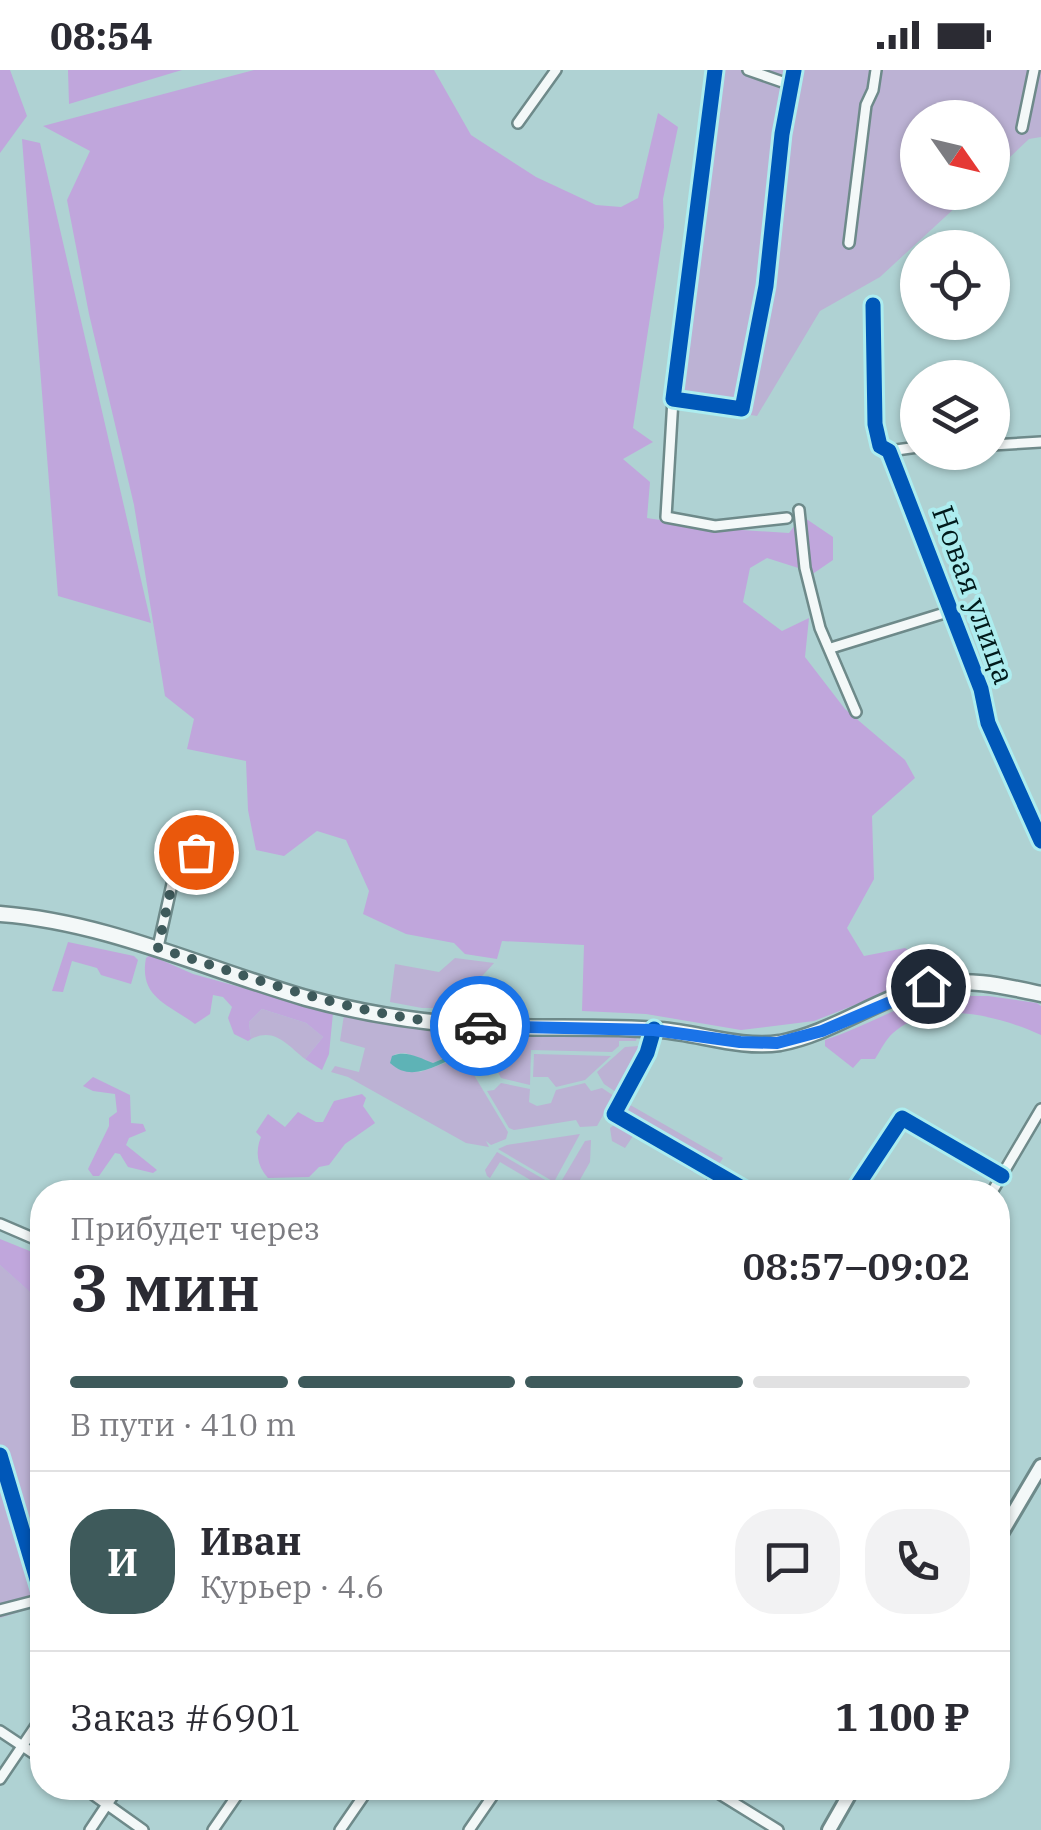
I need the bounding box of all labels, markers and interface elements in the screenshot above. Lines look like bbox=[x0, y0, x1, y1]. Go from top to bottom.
text: 08:54 bbox=[50, 11, 153, 60]
north arrow bbox=[900, 100, 1010, 210]
map controls bbox=[900, 100, 1010, 470]
button: locate bbox=[900, 230, 1010, 340]
button: layers bbox=[900, 360, 1010, 470]
street label: Новая улица bbox=[924, 500, 1025, 689]
pin bbox=[154, 810, 239, 895]
icon: bag bbox=[169, 825, 224, 880]
pin bbox=[886, 944, 971, 1029]
icon: home bbox=[901, 959, 956, 1014]
courier bbox=[430, 976, 530, 1076]
icon: car bbox=[453, 999, 508, 1054]
text: Прибудет через bbox=[70, 1207, 320, 1249]
text: 08:57–09:02 bbox=[743, 1241, 970, 1290]
text: 3 мин bbox=[70, 1244, 260, 1329]
text: В пути · 410 m bbox=[70, 1403, 296, 1445]
button: chat bbox=[735, 1509, 840, 1614]
button: phone bbox=[865, 1509, 970, 1614]
text: Иван bbox=[200, 1516, 301, 1565]
text: И bbox=[107, 1537, 138, 1586]
text: Курьер · 4.6 bbox=[200, 1565, 384, 1607]
text: Заказ #6901 bbox=[70, 1692, 302, 1741]
text: 1 100 ₽ bbox=[835, 1692, 970, 1741]

